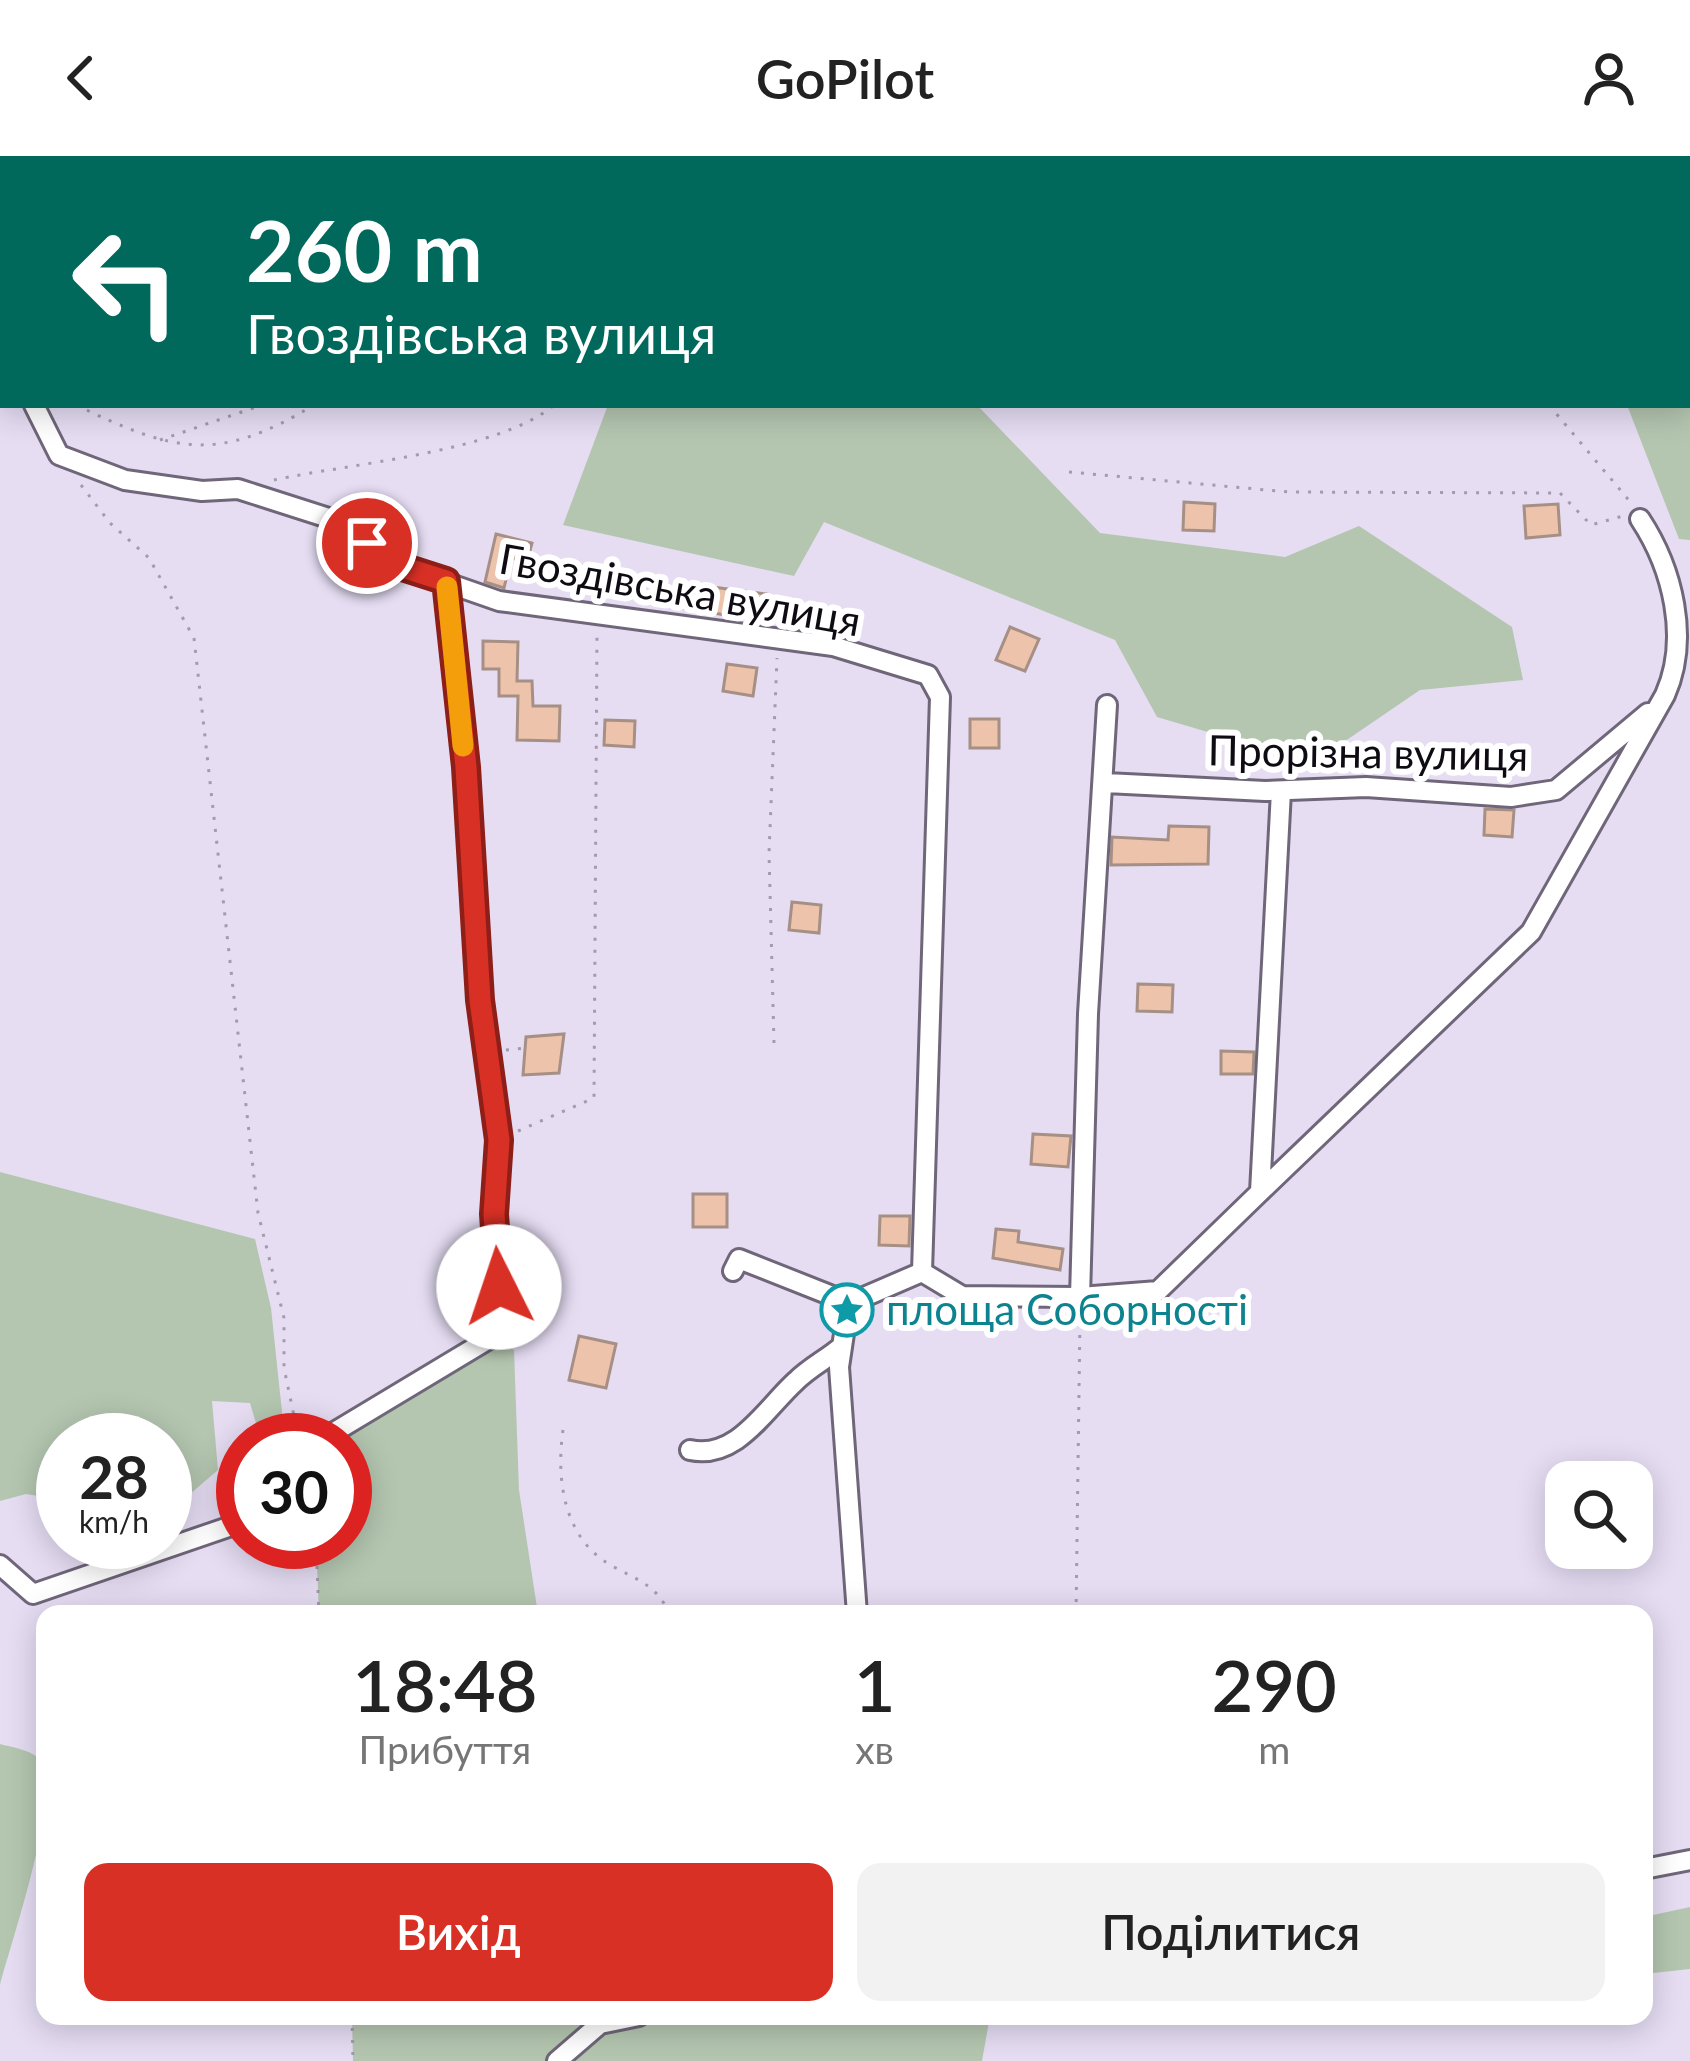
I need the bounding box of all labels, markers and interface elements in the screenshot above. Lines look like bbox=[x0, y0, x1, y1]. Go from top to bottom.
icon: back bbox=[48, 45, 114, 111]
icon: person bbox=[1576, 45, 1642, 111]
text: GoPilot bbox=[756, 46, 934, 111]
text: 260 m bbox=[246, 199, 483, 300]
icon: left bbox=[48, 204, 204, 360]
text: Гвоздівська вулиця bbox=[246, 301, 716, 366]
pin bbox=[316, 492, 418, 594]
icon: arrive bbox=[334, 510, 400, 576]
street label: Гвоздівська вулиця bbox=[496, 533, 865, 645]
street label: Прорізна вулиця bbox=[1207, 724, 1529, 780]
position arrow bbox=[436, 1224, 562, 1350]
place icon: площа Соборності bbox=[819, 1282, 875, 1338]
place label: площа Соборності bbox=[886, 1284, 1248, 1334]
speed limit sign: 30 bbox=[216, 1413, 372, 1569]
text: 28 bbox=[79, 1440, 149, 1512]
map controls bbox=[1545, 1461, 1653, 1569]
button: search bbox=[1545, 1461, 1653, 1569]
text: km/h bbox=[79, 1503, 149, 1539]
text: 18:48 bbox=[352, 1641, 537, 1727]
text: 1 bbox=[854, 1641, 895, 1727]
text: 290 bbox=[1212, 1641, 1337, 1727]
text: Прибуття bbox=[359, 1726, 531, 1772]
text: хв bbox=[855, 1726, 894, 1772]
text: m bbox=[1258, 1726, 1290, 1772]
button: Вихід bbox=[84, 1863, 833, 2001]
button: Поділитися bbox=[857, 1863, 1605, 2001]

